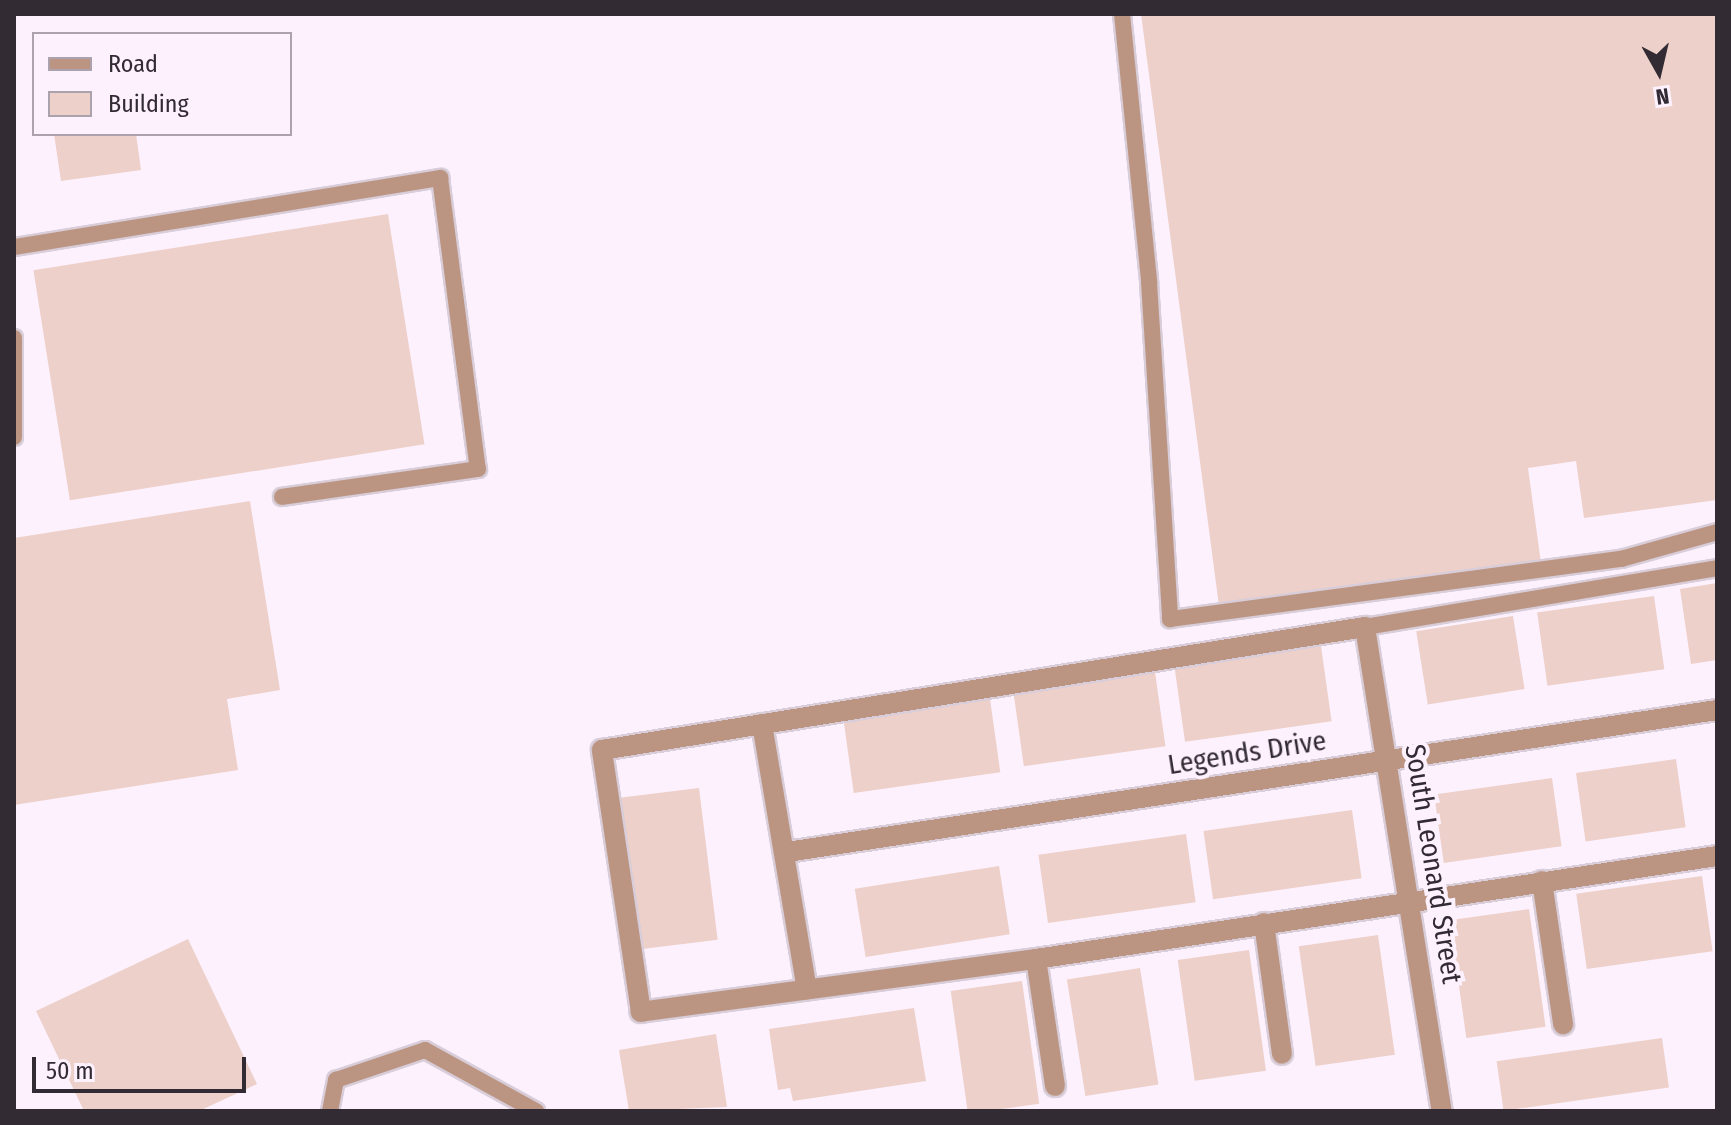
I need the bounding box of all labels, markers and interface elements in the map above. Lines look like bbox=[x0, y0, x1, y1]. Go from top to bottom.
legend bbox=[32, 32, 292, 136]
north arrow bbox=[1619, 32, 1699, 112]
text: Road bbox=[108, 50, 158, 78]
text: N bbox=[1654, 82, 1671, 111]
text: Building bbox=[108, 90, 189, 118]
street label: Legends Drive bbox=[1165, 724, 1329, 782]
street label: South Leonard Street bbox=[1397, 742, 1469, 986]
scale bar bbox=[36, 1041, 250, 1091]
text: 50 m bbox=[46, 1057, 94, 1085]

